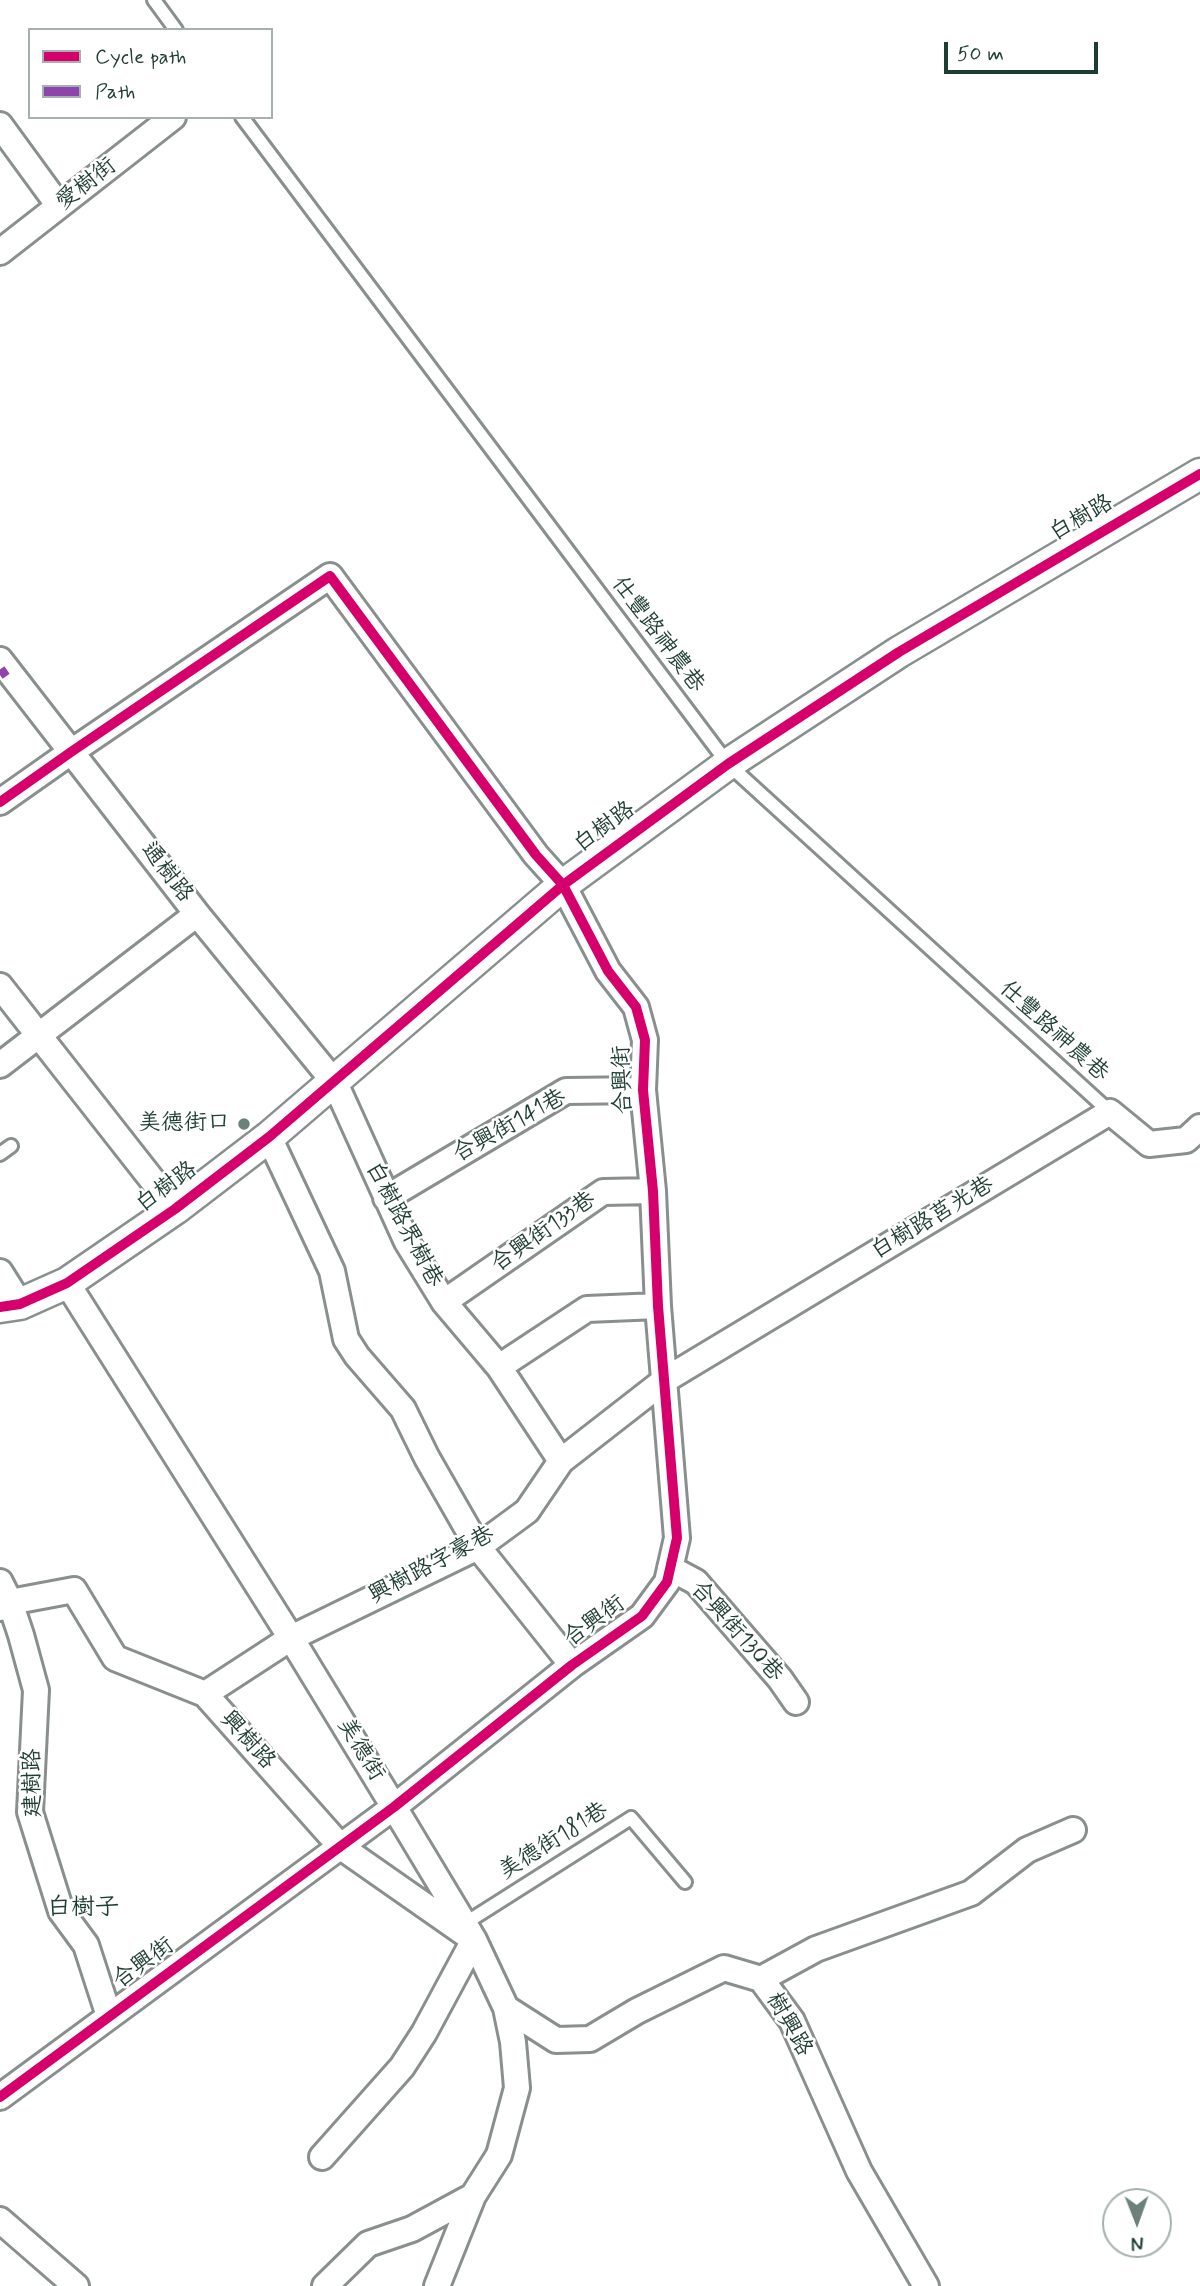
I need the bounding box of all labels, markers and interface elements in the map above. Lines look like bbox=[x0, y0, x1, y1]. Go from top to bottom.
legend bbox=[28, 28, 273, 119]
scale bar bbox=[948, 28, 1102, 72]
text: 50 m bbox=[957, 40, 1004, 68]
text: Cycle path bbox=[95, 43, 186, 71]
text: Path bbox=[95, 78, 135, 106]
street label: 愛樹街 bbox=[51, 153, 123, 217]
street label: 白樹路 bbox=[1045, 490, 1119, 548]
street label: 仕豐路神農巷 bbox=[604, 572, 710, 698]
street label: 白樹路 bbox=[569, 797, 641, 859]
street label: 通樹路 bbox=[134, 837, 198, 909]
street label: 仕豐路神農巷 bbox=[992, 976, 1114, 1088]
street label: 合興街 bbox=[609, 1045, 639, 1115]
street label: 合興街141巷 bbox=[449, 1085, 571, 1169]
place label: 美德街口 bbox=[138, 1110, 230, 1138]
marker: 美德街口 bbox=[236, 1116, 252, 1132]
street label: 白樹路 bbox=[131, 1157, 203, 1219]
street label: 白樹路界樹巷 bbox=[358, 1158, 448, 1292]
street label: 白樹路莒光巷 bbox=[867, 1172, 999, 1266]
street label: 合興街133巷 bbox=[486, 1187, 602, 1279]
street label: 興樹路字豪巷 bbox=[365, 1521, 499, 1611]
street label: 合興街130巷 bbox=[684, 1576, 788, 1688]
street label: 合興街 bbox=[559, 1591, 631, 1653]
street label: 興樹路 bbox=[214, 1706, 280, 1776]
street label: 美德街 bbox=[330, 1713, 390, 1787]
street label: 建樹路 bbox=[20, 1748, 48, 1818]
street label: 美德街181巷 bbox=[494, 1797, 614, 1887]
district label: 白樹子 bbox=[47, 1895, 119, 1923]
street label: 合興街 bbox=[108, 1933, 180, 1995]
street label: 樹興路 bbox=[759, 1988, 817, 2062]
north arrow bbox=[1102, 2188, 1172, 2258]
text: N bbox=[1131, 2230, 1144, 2255]

